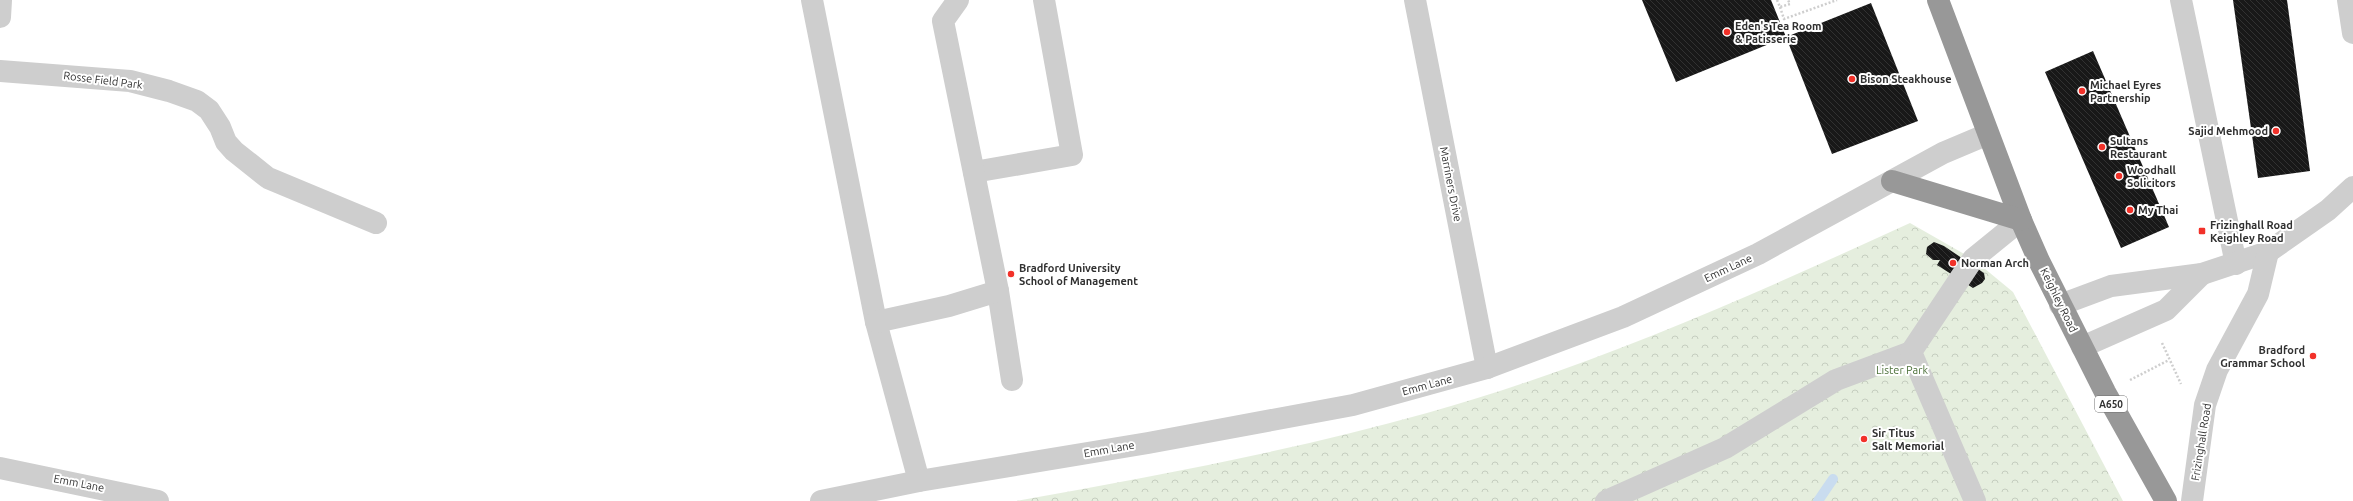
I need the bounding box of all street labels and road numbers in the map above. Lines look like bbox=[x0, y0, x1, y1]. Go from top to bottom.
street label: Rosse Field Park bbox=[63, 69, 144, 91]
street label: Marriners Drive bbox=[1438, 146, 1464, 222]
street label: Emm Lane bbox=[1702, 252, 1754, 284]
street label: Keighley Road bbox=[2038, 266, 2080, 334]
street label: Emm Lane bbox=[1401, 373, 1453, 397]
road number: A650 bbox=[2095, 396, 2127, 412]
street label: Frizinghall Road bbox=[2189, 402, 2213, 482]
street label: Emm Lane bbox=[1083, 439, 1135, 459]
street label: Emm Lane bbox=[53, 472, 105, 494]

